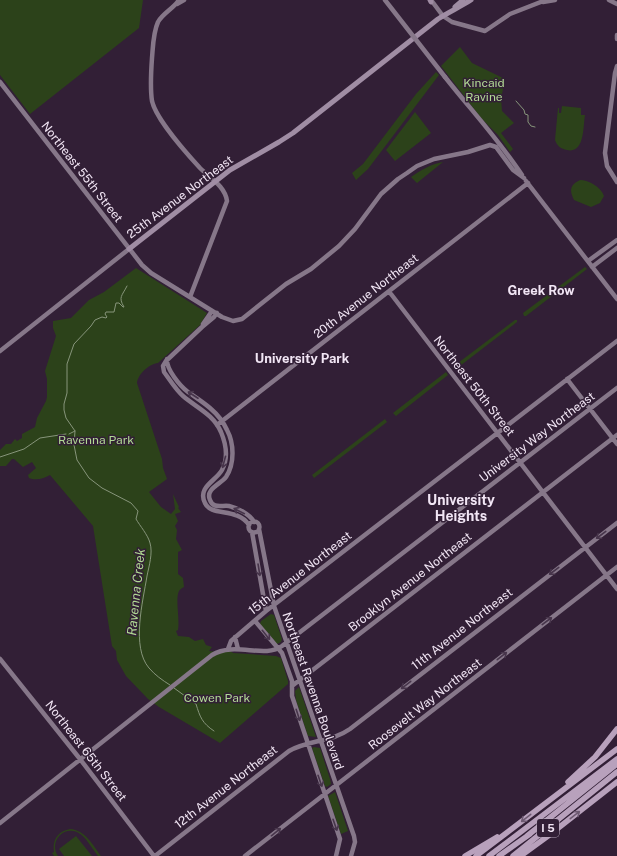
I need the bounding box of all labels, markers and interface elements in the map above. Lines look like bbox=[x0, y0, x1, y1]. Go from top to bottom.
park label: Kincaid Ravine bbox=[463, 76, 505, 104]
street label: Northeast 55th Street bbox=[38, 119, 126, 225]
street label: 25th Avenue Northeast bbox=[124, 152, 236, 241]
street label: 20th Avenue Northeast bbox=[311, 251, 421, 341]
district label: Greek Row bbox=[507, 283, 575, 298]
street label: Northeast 50th Street bbox=[431, 333, 518, 439]
district label: University Park bbox=[255, 351, 350, 366]
street label: University Way Northeast bbox=[477, 389, 598, 485]
one-way arrow bbox=[187, 391, 199, 399]
park label: Ravenna Park bbox=[58, 433, 134, 447]
one-way arrow bbox=[220, 455, 227, 468]
district label: University Heights bbox=[427, 492, 495, 524]
one-way arrow bbox=[233, 506, 245, 514]
street label: 15th Avenue Northeast bbox=[246, 528, 355, 618]
street label: Brooklyn Avenue Northeast bbox=[346, 529, 475, 634]
one-way arrow bbox=[595, 531, 606, 539]
water label: Ravenna Creek bbox=[124, 548, 148, 636]
one-way arrow bbox=[255, 564, 263, 577]
one-way arrow bbox=[548, 567, 559, 575]
street label: 11th Avenue Northeast bbox=[409, 585, 515, 673]
street label: Northeast Ravenna Boulevard bbox=[279, 611, 347, 771]
one-way arrow bbox=[542, 617, 553, 625]
one-way arrow bbox=[262, 630, 271, 641]
one-way arrow bbox=[497, 651, 508, 660]
street label: Roosevelt Way Northeast bbox=[366, 655, 485, 753]
one-way arrow bbox=[401, 680, 412, 689]
park label: Cowen Park bbox=[184, 691, 250, 705]
street label: Northeast 65th Street bbox=[43, 698, 130, 804]
one-way arrow bbox=[295, 708, 302, 721]
street label: 12th Avenue Northeast bbox=[172, 742, 280, 831]
one-way arrow bbox=[317, 775, 325, 787]
one-way arrow bbox=[570, 810, 581, 819]
one-way arrow bbox=[521, 814, 532, 822]
one-way arrow bbox=[332, 818, 340, 830]
road number: I 5 bbox=[537, 819, 559, 837]
one-way arrow bbox=[270, 827, 281, 836]

